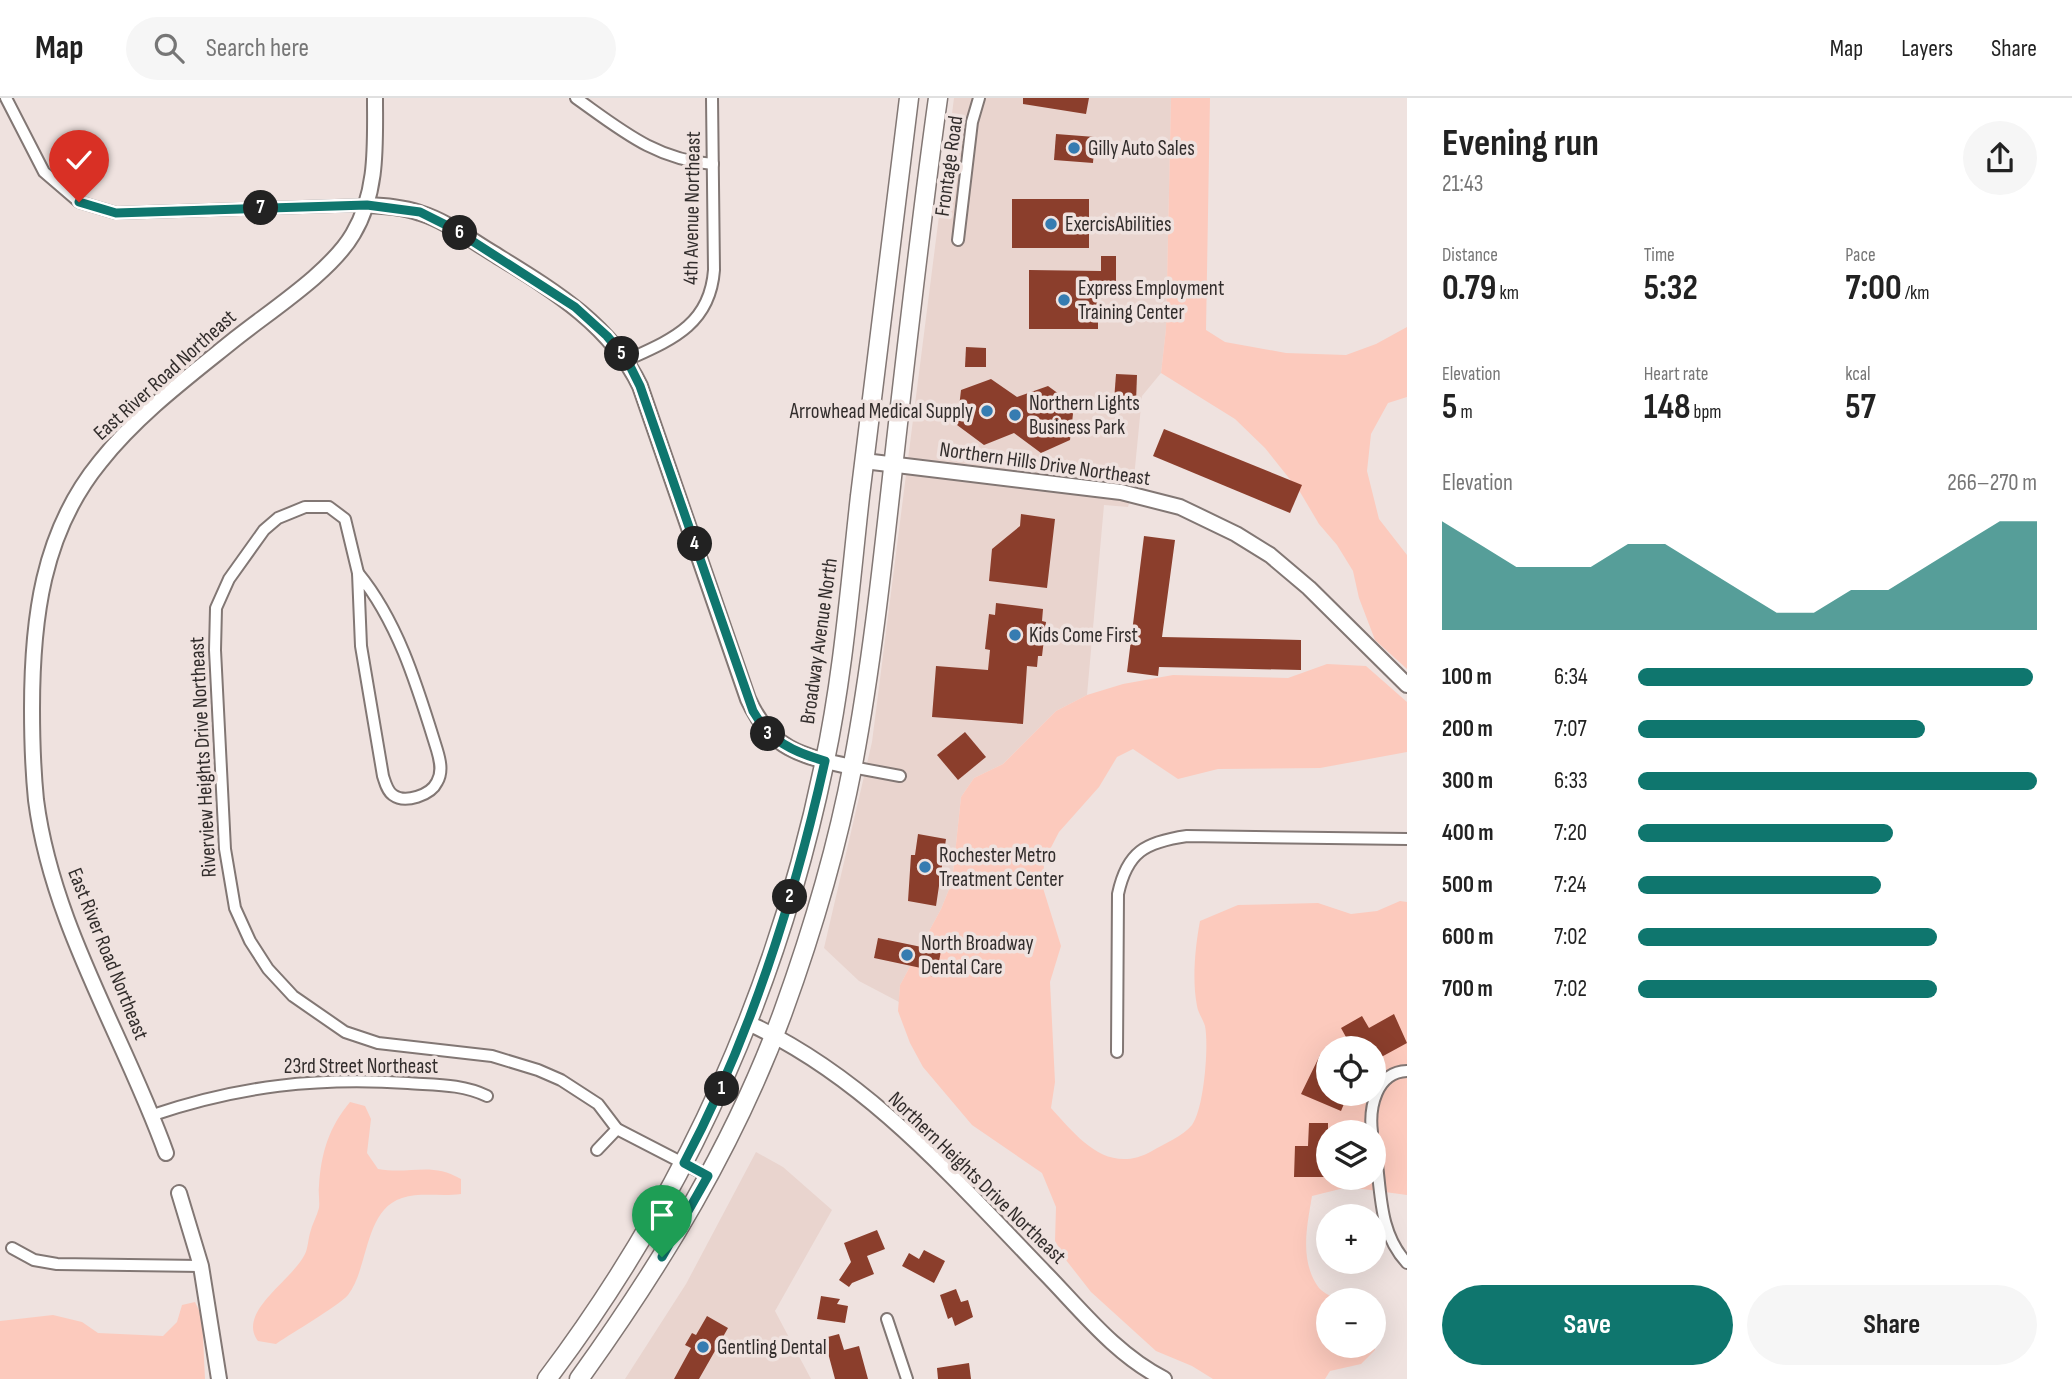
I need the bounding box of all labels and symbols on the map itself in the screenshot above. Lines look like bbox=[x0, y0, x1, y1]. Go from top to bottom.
street label: Frontage Road bbox=[930, 114, 968, 218]
pin bbox=[49, 130, 109, 202]
street label: 4th Avenue Northeast bbox=[678, 131, 706, 285]
place label: Gilly Auto Sales bbox=[1088, 136, 1195, 161]
marker: Gilly Auto Sales bbox=[1066, 140, 1082, 156]
pin: 7 bbox=[244, 190, 278, 226]
place label: ExercisAbilities bbox=[1065, 212, 1172, 237]
pin: 6 bbox=[442, 216, 477, 250]
marker: ExercisAbilities bbox=[1043, 216, 1059, 232]
place label: Express Employment Training Center bbox=[1078, 276, 1224, 325]
marker: Express Employment Training Center bbox=[1056, 292, 1072, 308]
street label: East River Road Northeast bbox=[89, 304, 241, 446]
pin: 5 bbox=[604, 336, 640, 372]
place label: Northern Lights Business Park bbox=[1029, 391, 1140, 440]
place label: Arrowhead Medical Supply bbox=[789, 399, 973, 424]
marker: Arrowhead Medical Supply bbox=[979, 403, 995, 419]
marker: Northern Lights Business Park bbox=[1007, 407, 1023, 423]
street label: Northern Hills Drive Northeast bbox=[938, 437, 1152, 491]
pin: 4 bbox=[678, 526, 712, 562]
street label: Broadway Avenue North bbox=[795, 556, 843, 726]
place label: Kids Come First bbox=[1029, 623, 1138, 648]
marker: Kids Come First bbox=[1007, 627, 1023, 643]
street label: Riverview Heights Drive Northeast bbox=[184, 636, 222, 878]
pin: 3 bbox=[750, 716, 786, 752]
place label: Rochester Metro Treatment Center bbox=[939, 843, 1064, 892]
marker: Rochester Metro Treatment Center bbox=[917, 859, 933, 875]
street label: East River Road Northeast bbox=[62, 864, 154, 1044]
pin: 2 bbox=[772, 880, 808, 914]
place label: North Broadway Dental Care bbox=[921, 931, 1034, 980]
marker: North Broadway Dental Care bbox=[899, 947, 915, 963]
street label: 23rd Street Northeast bbox=[284, 1054, 438, 1079]
pin: 1 bbox=[704, 1072, 740, 1107]
street label: Northern Heights Drive Northeast bbox=[883, 1087, 1071, 1269]
pin bbox=[632, 1185, 692, 1257]
place label: Gentling Dental bbox=[717, 1335, 827, 1360]
marker: Gentling Dental bbox=[695, 1339, 711, 1355]

